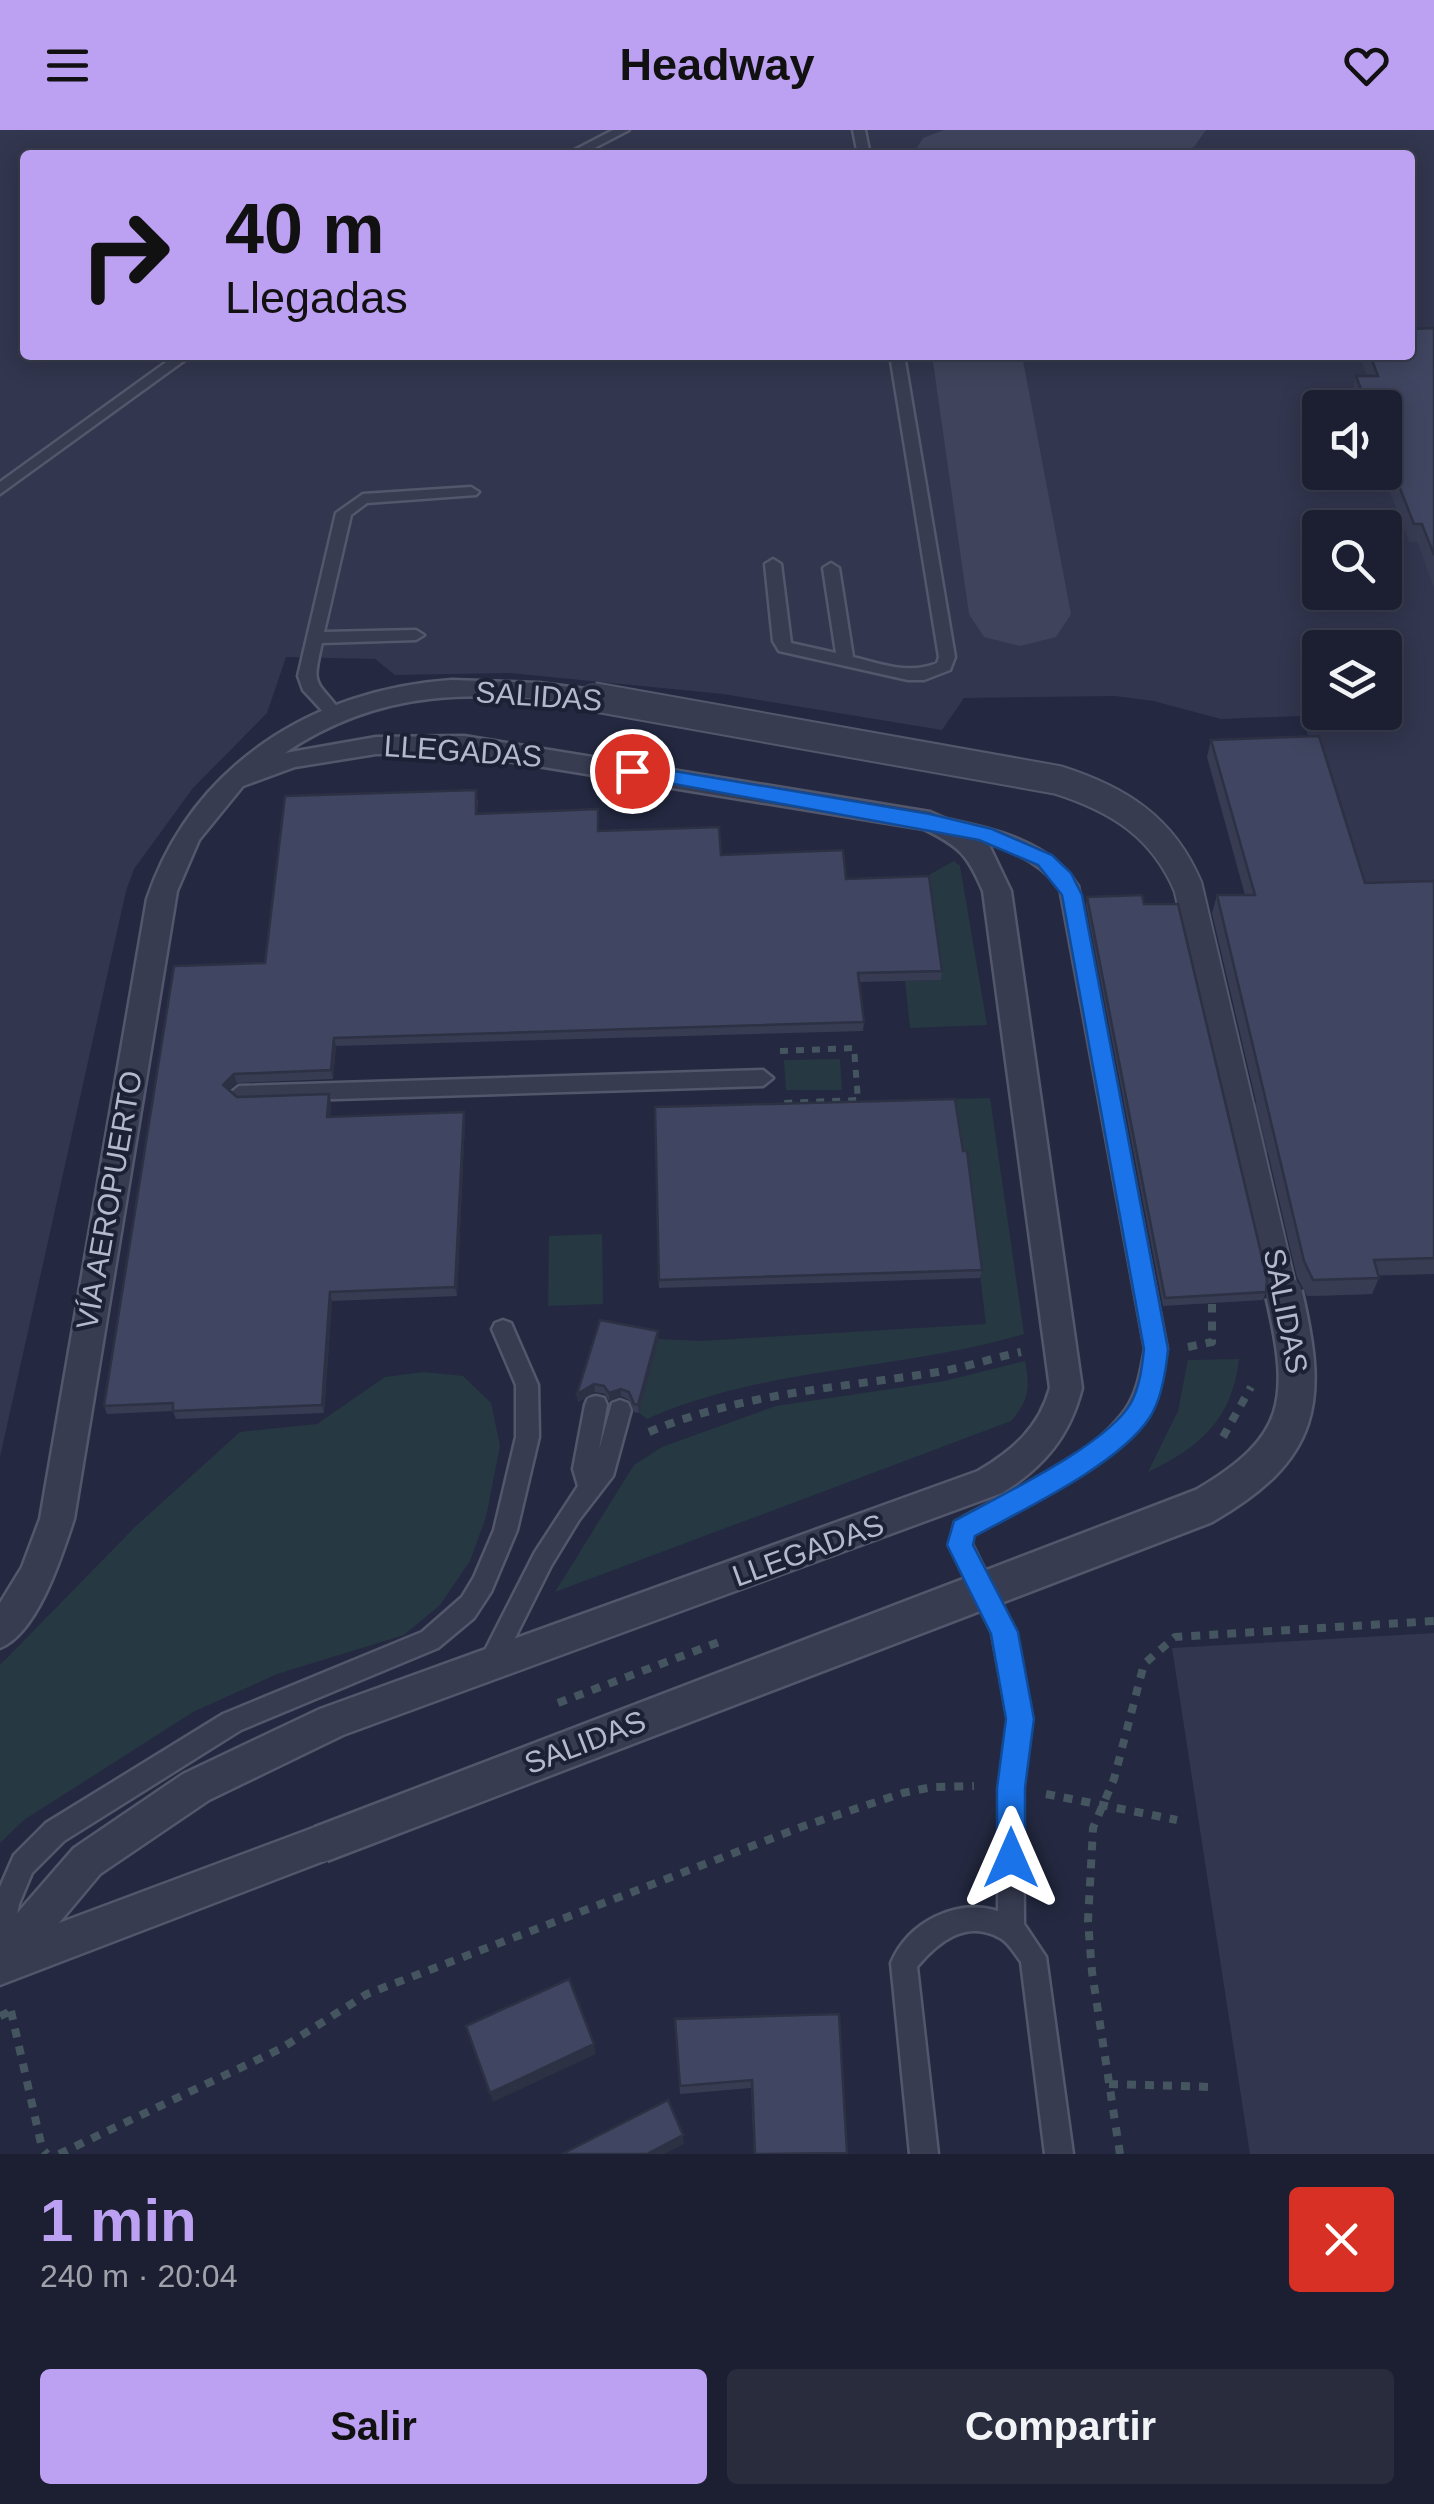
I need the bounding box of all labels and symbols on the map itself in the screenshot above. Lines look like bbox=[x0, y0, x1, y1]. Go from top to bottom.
street label: SALIDAS bbox=[475, 675, 603, 717]
street label: LLEGADAS bbox=[383, 729, 543, 773]
pin bbox=[590, 729, 675, 814]
street label: VÍA AEROPUERTO bbox=[70, 1068, 148, 1332]
street label: SALIDAS bbox=[1258, 1246, 1314, 1376]
street label: LLEGADAS bbox=[728, 1507, 888, 1593]
street label: SALIDAS bbox=[520, 1704, 650, 1780]
position arrow bbox=[959, 1806, 1063, 1910]

